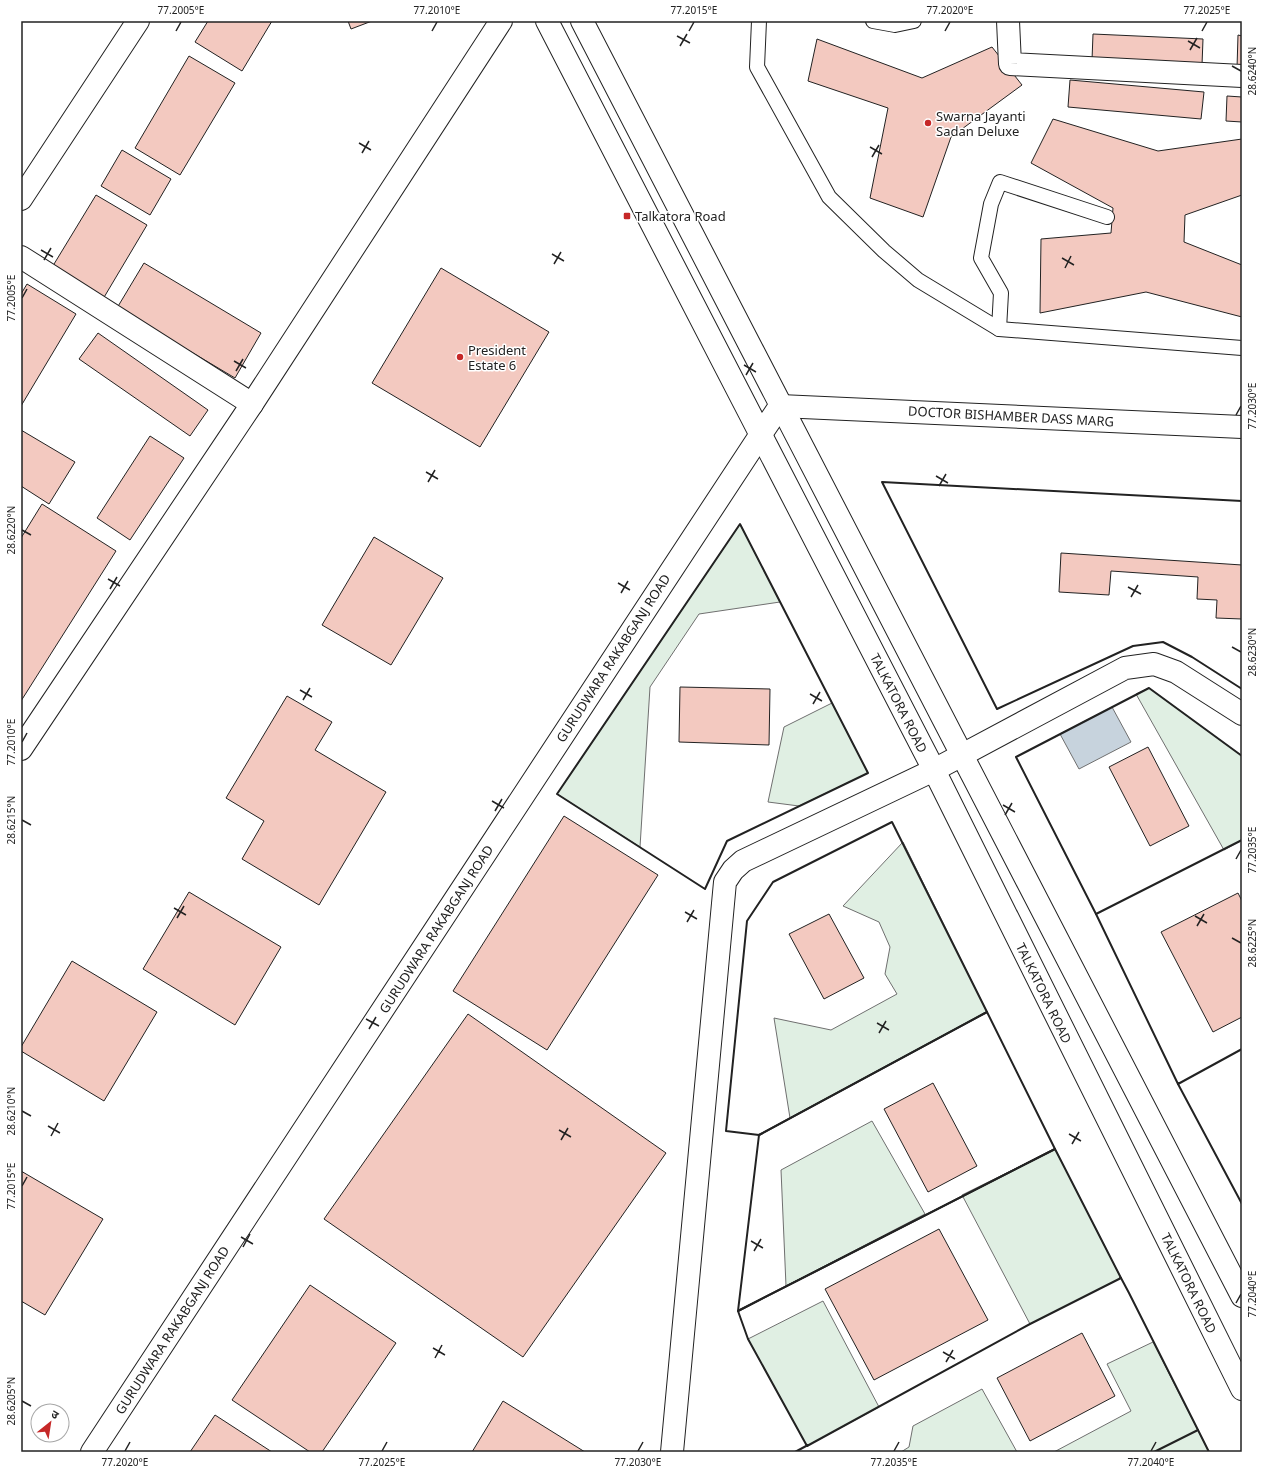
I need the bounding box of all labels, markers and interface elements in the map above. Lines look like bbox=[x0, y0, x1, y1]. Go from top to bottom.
text: 77.2005°E bbox=[158, 3, 204, 17]
text: 77.2010°E bbox=[414, 3, 460, 17]
text: 77.2015°E bbox=[671, 3, 717, 17]
text: 77.2020°E bbox=[927, 3, 973, 17]
text: 77.2025°E bbox=[1184, 3, 1230, 17]
text: 28.6240°N bbox=[1245, 47, 1259, 95]
place label: Swarna Jayanti Sadan Deluxe bbox=[936, 107, 1026, 140]
marker: Swarna Jayanti Sadan Deluxe bbox=[923, 118, 933, 128]
place label: Talkatora Road bbox=[635, 207, 726, 225]
marker: Talkatora Road bbox=[622, 211, 632, 221]
text: 77.2005°E bbox=[4, 275, 18, 321]
place label: President Estate 6 bbox=[468, 341, 526, 374]
marker: President Estate 6 bbox=[455, 352, 465, 362]
text: 77.2030°E bbox=[1245, 383, 1259, 429]
street label: DOCTOR BISHAMBER DASS MARG bbox=[908, 402, 1114, 430]
text: 28.6220°N bbox=[4, 506, 18, 554]
street label: GURUDWARA RAKABGANJ ROAD bbox=[552, 570, 674, 746]
text: 28.6230°N bbox=[1245, 628, 1259, 676]
street label: TALKATORA ROAD bbox=[866, 650, 932, 756]
text: 77.2010°E bbox=[4, 719, 18, 765]
text: 28.6215°N bbox=[4, 796, 18, 844]
text: 77.2035°E bbox=[1245, 827, 1259, 873]
street label: GURUDWARA RAKABGANJ ROAD bbox=[375, 841, 497, 1017]
text: 28.6225°N bbox=[1245, 919, 1259, 967]
street label: TALKATORA ROAD bbox=[1012, 940, 1076, 1046]
text: 28.6210°N bbox=[4, 1087, 18, 1135]
text: 77.2015°E bbox=[4, 1163, 18, 1209]
street label: TALKATORA ROAD bbox=[1157, 1230, 1221, 1336]
street label: GURUDWARA RAKABGANJ ROAD bbox=[111, 1242, 233, 1418]
text: 77.2040°E bbox=[1245, 1271, 1259, 1317]
text: 28.6205°N bbox=[4, 1377, 18, 1425]
north arrow bbox=[30, 1403, 70, 1443]
text: उ bbox=[49, 1406, 62, 1422]
text: 77.2020°E bbox=[102, 1455, 148, 1469]
text: 77.2025°E bbox=[359, 1455, 405, 1469]
text: 77.2030°E bbox=[615, 1455, 661, 1469]
text: 77.2035°E bbox=[871, 1455, 917, 1469]
text: 77.2040°E bbox=[1128, 1455, 1174, 1469]

